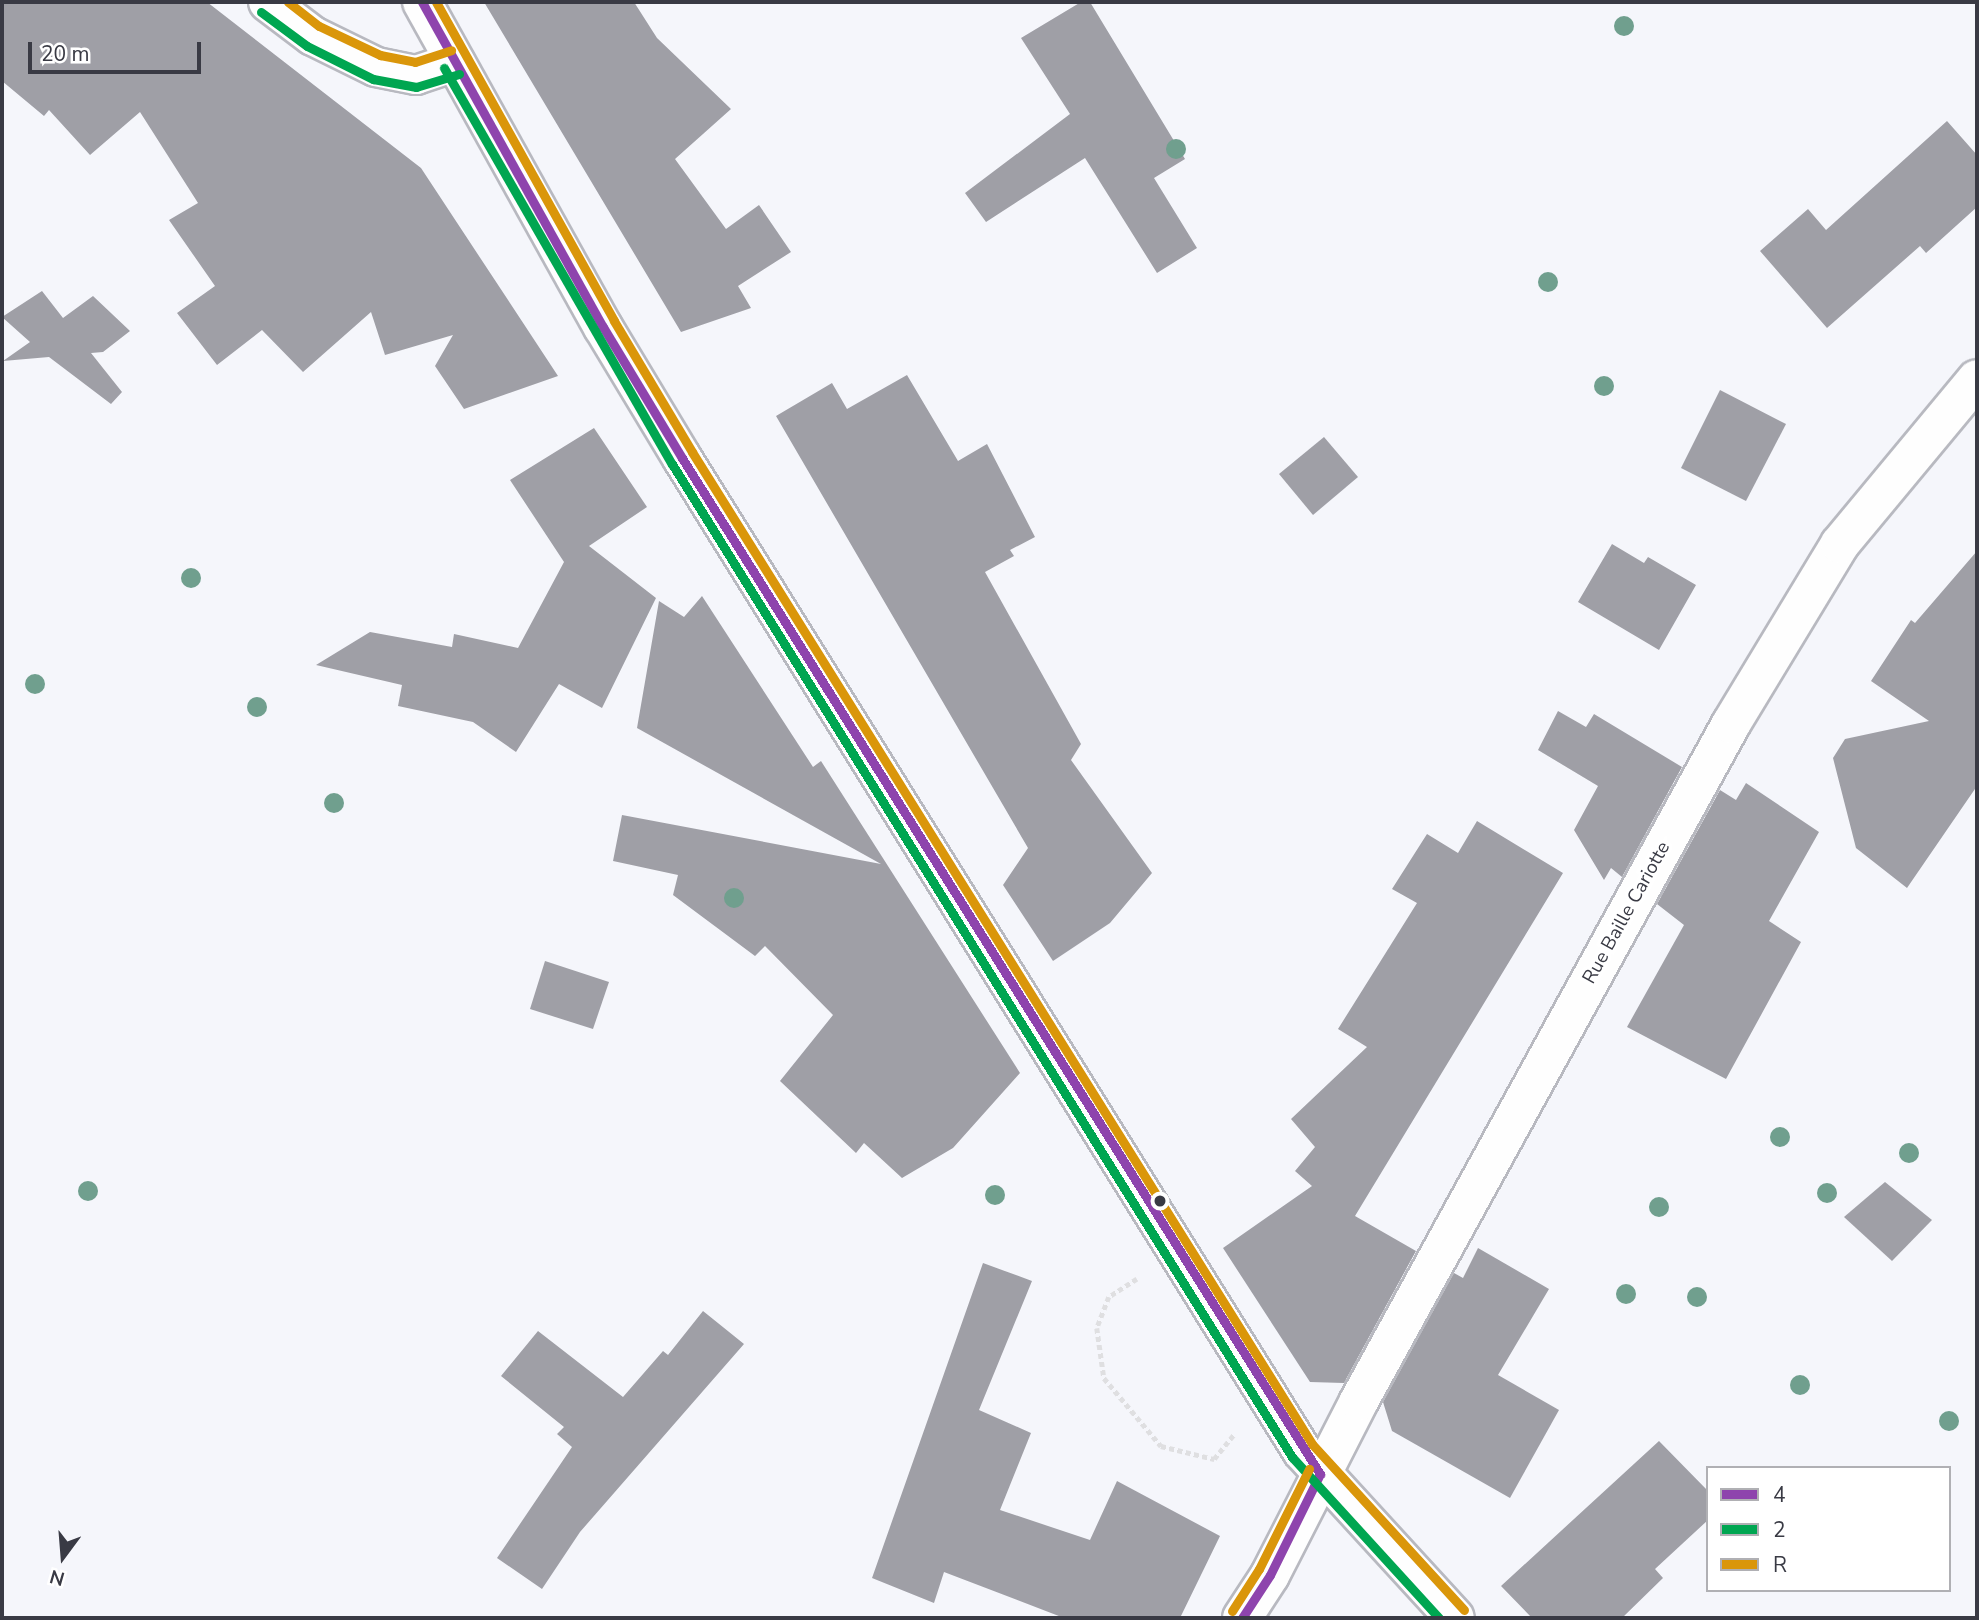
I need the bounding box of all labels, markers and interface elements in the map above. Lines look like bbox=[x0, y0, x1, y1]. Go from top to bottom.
scale bar bbox=[32, 28, 205, 72]
text: 20 m bbox=[41, 40, 90, 68]
street label: Rue Baille Cariotte bbox=[1578, 838, 1676, 988]
unlabelled marker bbox=[1153, 1194, 1167, 1208]
legend bbox=[1706, 1466, 1951, 1592]
text: 4 bbox=[1773, 1481, 1786, 1509]
text: 2 bbox=[1773, 1516, 1786, 1544]
north arrow bbox=[28, 1522, 98, 1592]
text: R bbox=[1773, 1551, 1787, 1579]
text: N bbox=[47, 1563, 68, 1592]

